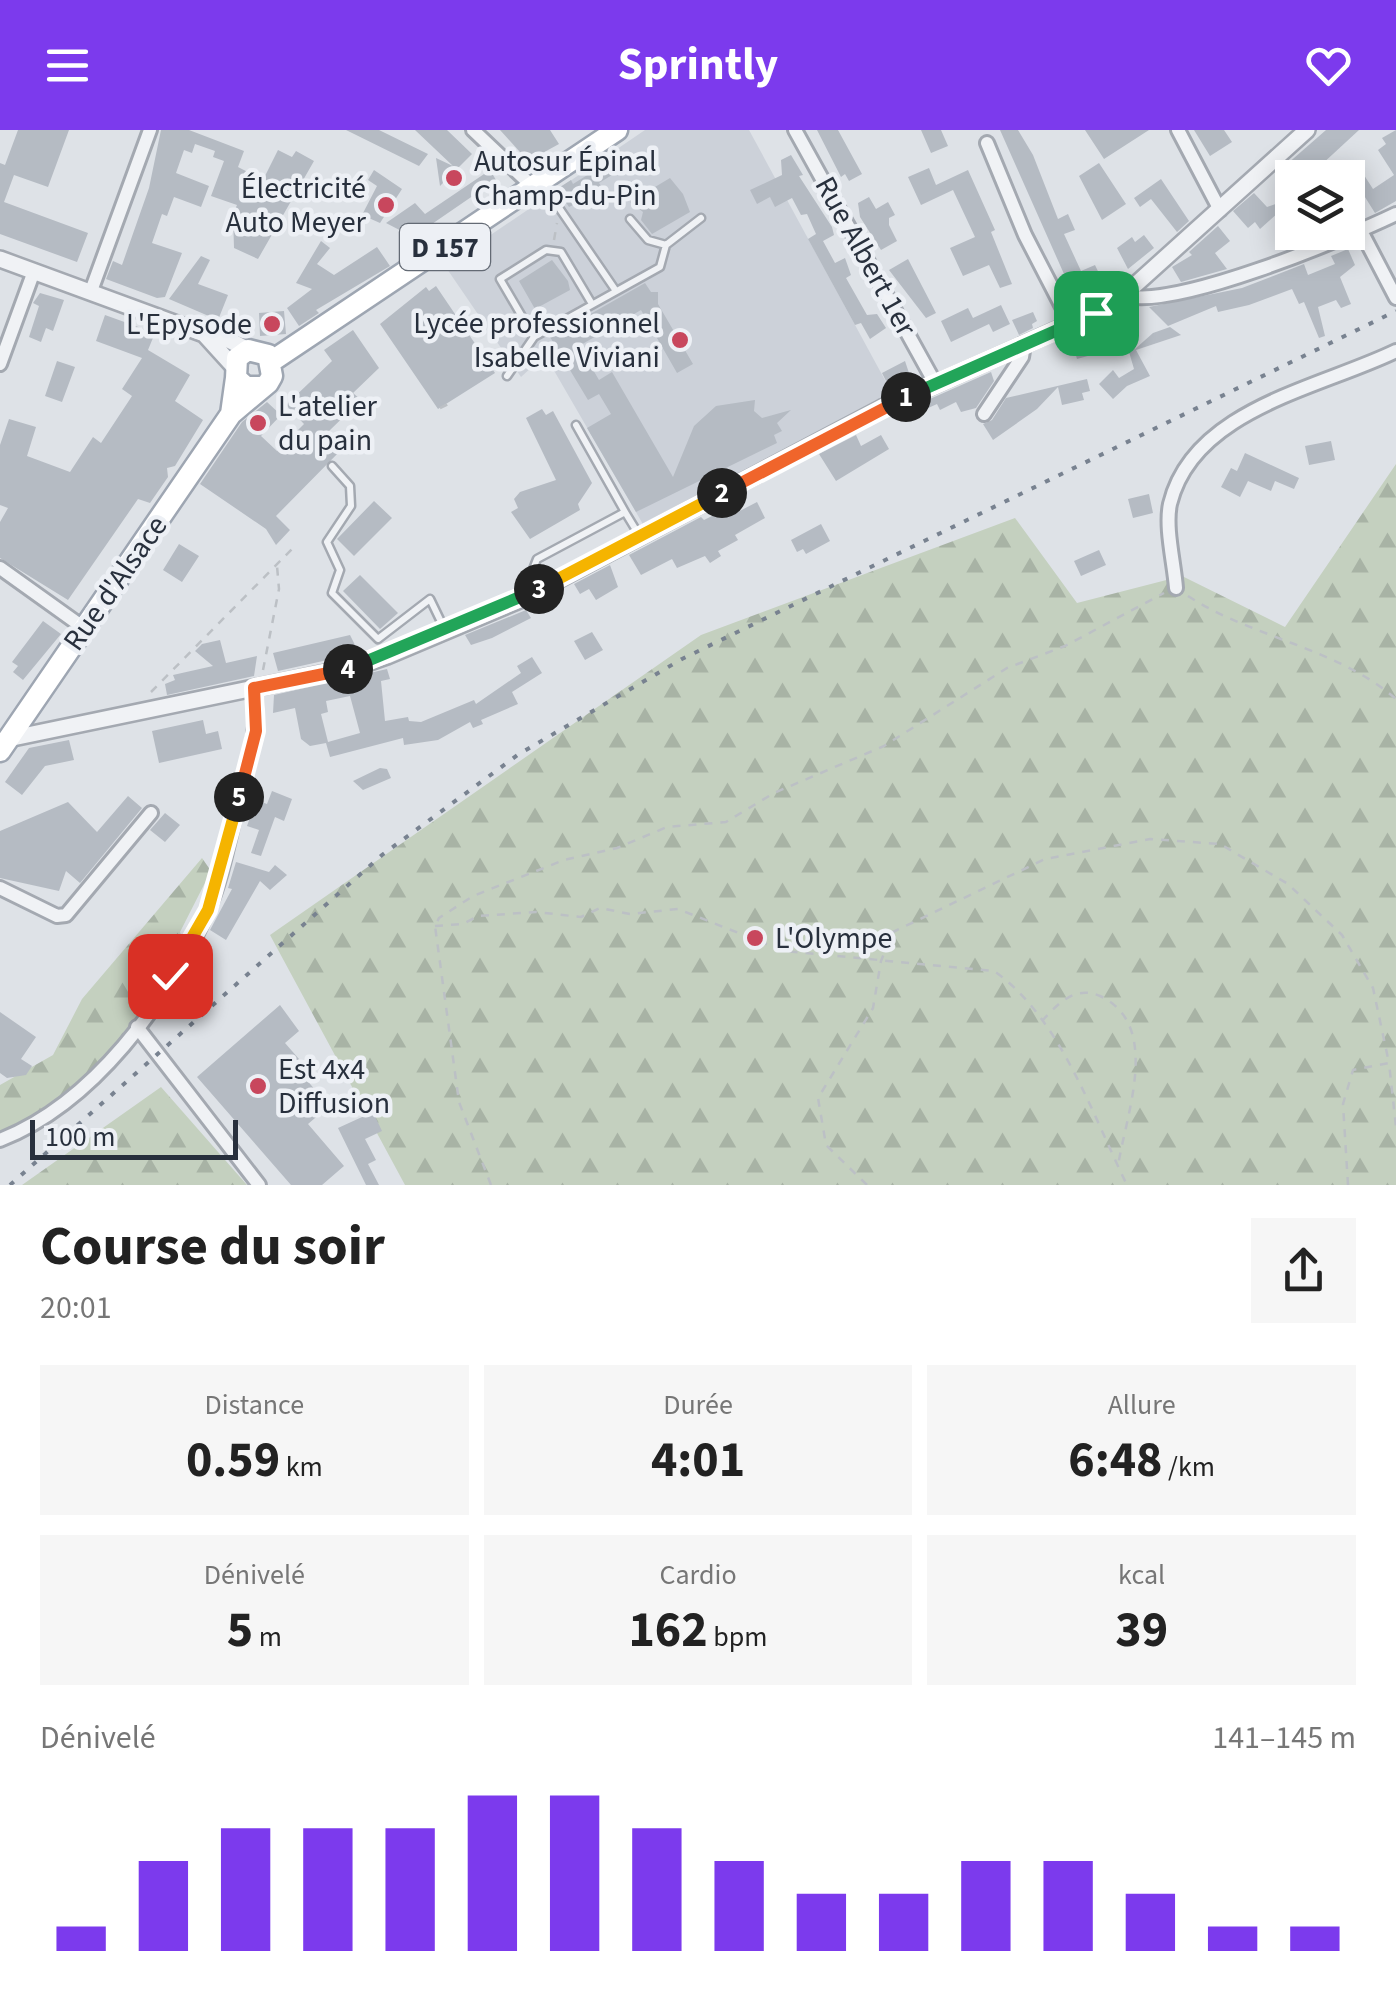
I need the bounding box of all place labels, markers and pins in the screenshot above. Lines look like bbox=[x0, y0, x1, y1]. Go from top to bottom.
place label: Autosur Épinal Champ-du-Pin bbox=[474, 140, 657, 217]
place label: Électricité Auto Meyer bbox=[226, 167, 367, 244]
marker: Autosur Épinal Champ-du-Pin bbox=[443, 167, 465, 189]
marker: Électricité Auto Meyer bbox=[375, 194, 397, 216]
pin bbox=[1054, 271, 1139, 356]
place label: Lycée professionnel Isabelle Viviani bbox=[413, 302, 660, 379]
place label: L'Epysode bbox=[126, 303, 252, 346]
marker: L'Epysode bbox=[261, 313, 283, 335]
marker: Lycée professionnel Isabelle Viviani bbox=[669, 329, 691, 351]
pin: 1 bbox=[881, 372, 931, 422]
place label: L'atelier du pain bbox=[278, 385, 378, 462]
marker: L'atelier du pain bbox=[247, 412, 269, 434]
pin: 2 bbox=[697, 468, 747, 518]
pin: 3 bbox=[514, 564, 564, 614]
pin: 4 bbox=[323, 644, 373, 694]
pin: 5 bbox=[214, 772, 264, 822]
place label: L'Olympe bbox=[775, 917, 892, 960]
marker: L'Olympe bbox=[744, 927, 766, 949]
pin bbox=[128, 934, 213, 1019]
place label: Est 4x4 Diffusion bbox=[278, 1048, 390, 1125]
marker: Est 4x4 Diffusion bbox=[247, 1075, 269, 1097]

